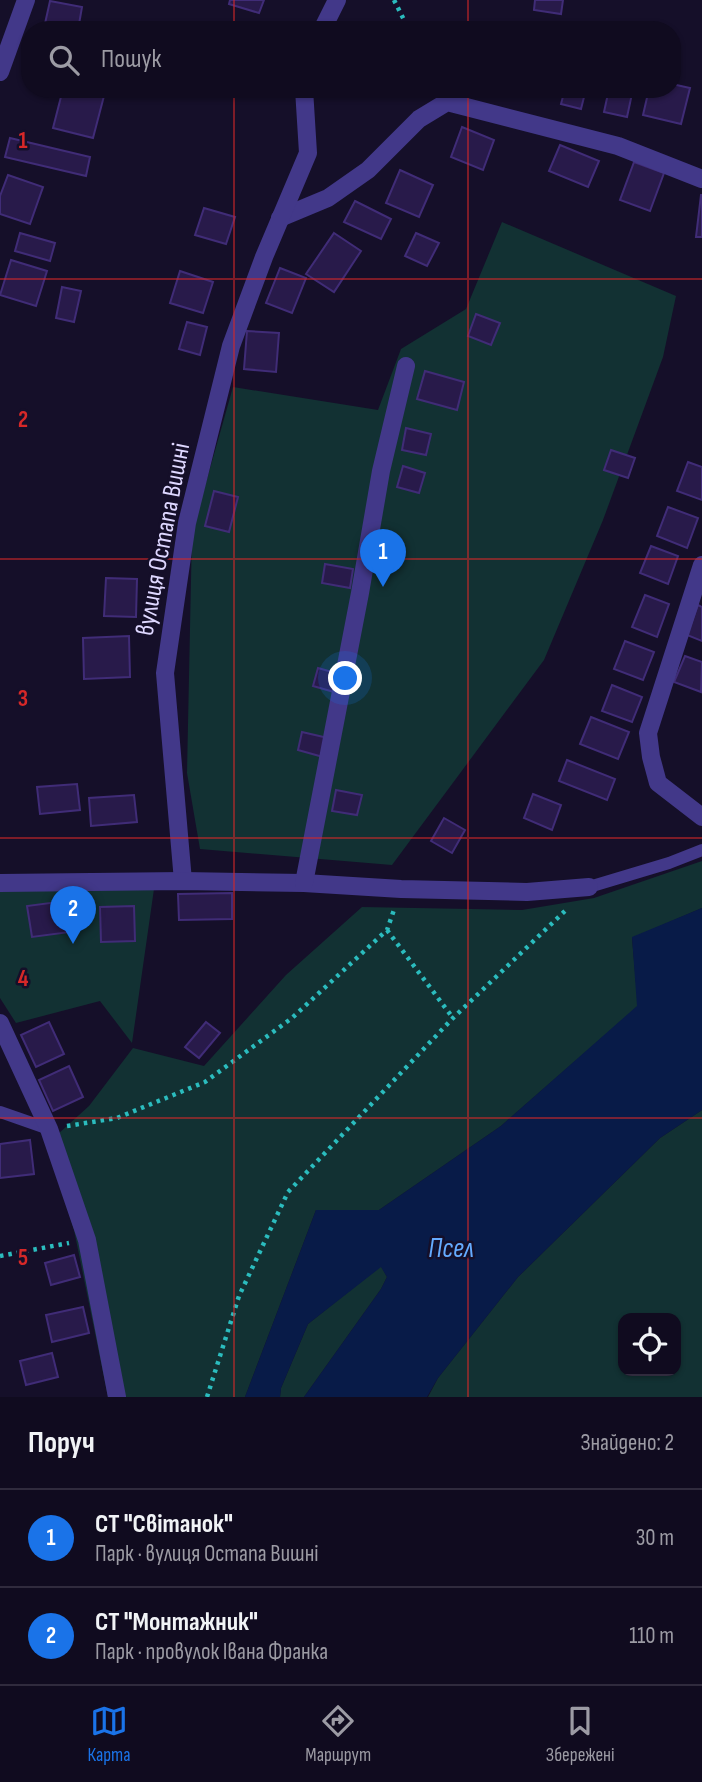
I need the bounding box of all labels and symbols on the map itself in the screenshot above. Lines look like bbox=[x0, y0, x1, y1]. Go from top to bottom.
text: 1 bbox=[18, 127, 28, 155]
text: 2 bbox=[18, 406, 28, 434]
street label: вулиця Остапа Вишні bbox=[130, 440, 197, 638]
pin: 1 bbox=[360, 529, 406, 587]
your location bbox=[328, 661, 362, 695]
text: 3 bbox=[18, 685, 28, 713]
pin: 2 bbox=[50, 886, 96, 944]
text: 4 bbox=[18, 965, 29, 993]
water label: Псел bbox=[428, 1232, 474, 1265]
text: 5 bbox=[18, 1244, 28, 1272]

